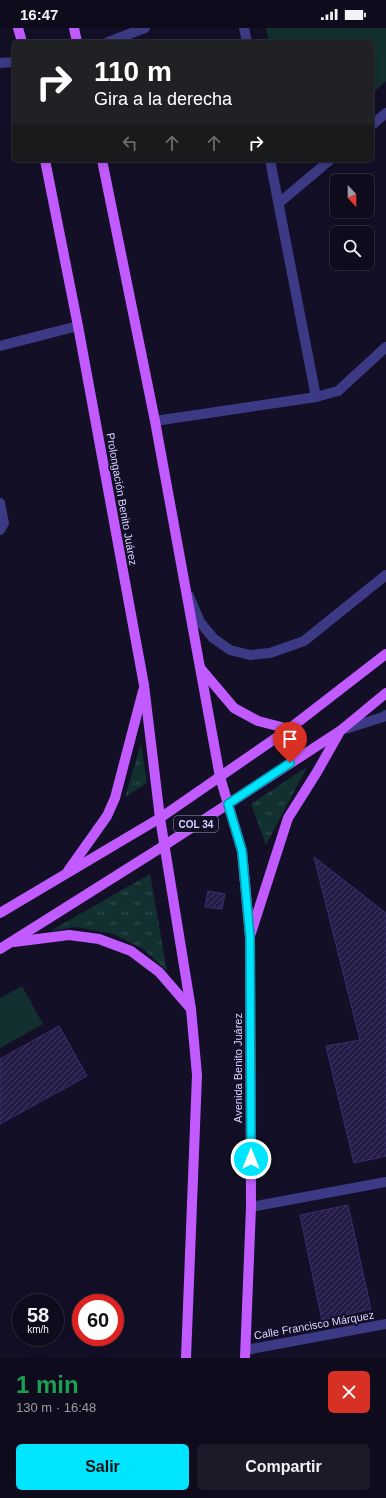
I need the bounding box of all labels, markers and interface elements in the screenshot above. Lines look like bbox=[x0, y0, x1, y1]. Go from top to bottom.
text: 16:47 bbox=[20, 6, 58, 23]
icon: right bbox=[28, 56, 80, 108]
text: 110 m bbox=[94, 56, 172, 87]
text: Gira a la derecha bbox=[94, 89, 232, 109]
icon: left bbox=[119, 132, 141, 154]
icon: ahead bbox=[161, 132, 183, 154]
icon: ahead bbox=[203, 132, 225, 154]
icon: right bbox=[245, 132, 267, 154]
north arrow bbox=[330, 174, 374, 218]
map controls bbox=[330, 174, 374, 270]
button: search bbox=[330, 226, 374, 270]
street label: Prolongación Benito Juárez bbox=[104, 432, 140, 566]
pin bbox=[273, 722, 307, 763]
icon: arrive bbox=[279, 728, 301, 750]
road number: COL 34 bbox=[174, 816, 218, 832]
street label: Avenida Benito Juárez bbox=[232, 1013, 244, 1123]
position arrow bbox=[230, 1138, 272, 1180]
speed limit sign: 60 bbox=[72, 1294, 124, 1346]
text: 58 bbox=[27, 1304, 49, 1326]
street label: Calle Francisco Márquez bbox=[253, 1309, 375, 1341]
text: km/h bbox=[27, 1324, 49, 1335]
text: 1 min bbox=[16, 1371, 79, 1398]
button: close bbox=[328, 1371, 370, 1413]
text: 130 m · 16:48 bbox=[16, 1400, 96, 1415]
button: Salir bbox=[16, 1444, 189, 1490]
button: Compartir bbox=[197, 1444, 370, 1490]

